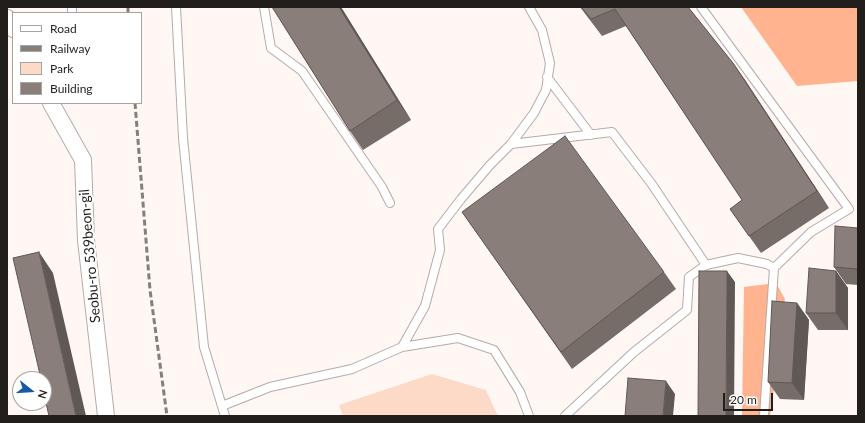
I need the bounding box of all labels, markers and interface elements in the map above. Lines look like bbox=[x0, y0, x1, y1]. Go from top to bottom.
legend bbox=[12, 12, 142, 104]
text: Road bbox=[50, 21, 77, 36]
text: Railway bbox=[50, 41, 90, 56]
text: Park bbox=[50, 61, 73, 76]
text: Building bbox=[50, 81, 93, 96]
street label: Seobu-ro 539beon-gil bbox=[76, 188, 104, 324]
north arrow bbox=[12, 371, 52, 411]
scale bar bbox=[725, 385, 775, 411]
text: N bbox=[36, 388, 50, 400]
text: 20 m bbox=[730, 392, 757, 407]

